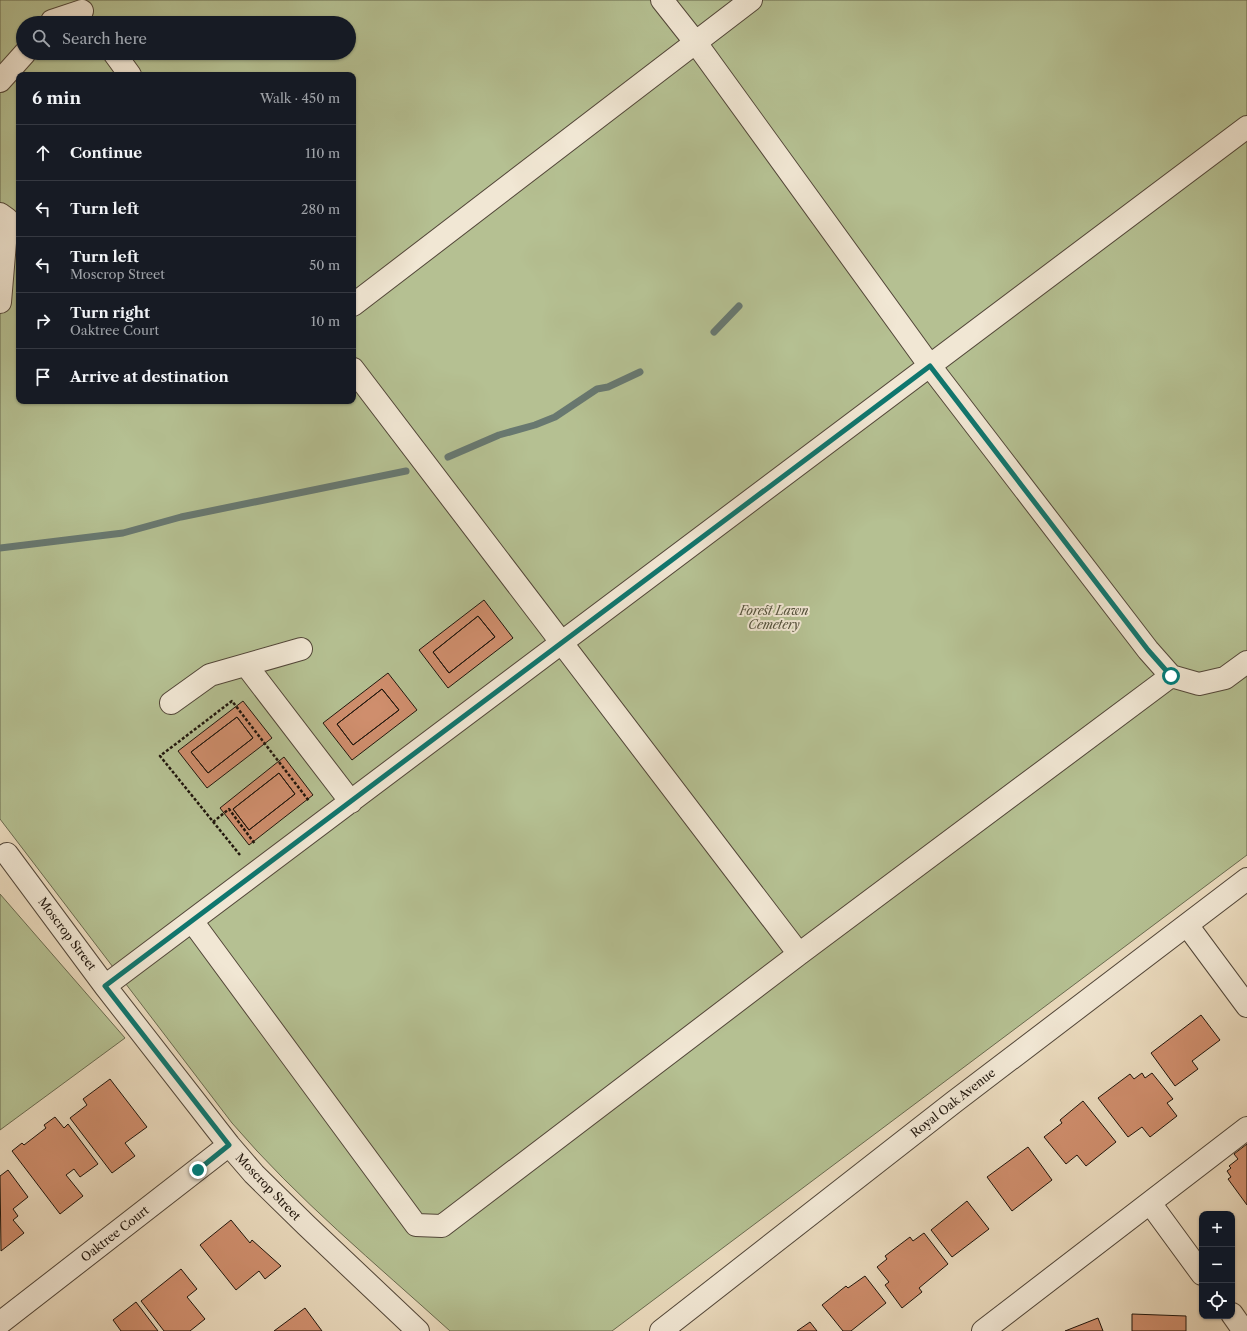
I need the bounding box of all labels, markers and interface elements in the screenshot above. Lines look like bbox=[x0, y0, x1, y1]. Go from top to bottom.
search box bbox=[16, 16, 356, 60]
icon: search bbox=[30, 27, 52, 49]
text: Search here bbox=[62, 29, 147, 48]
text: 6 min bbox=[32, 88, 81, 108]
text: Walk · 450 m bbox=[260, 90, 340, 106]
icon: ahead bbox=[32, 142, 54, 164]
text: Continue bbox=[70, 143, 142, 162]
text: 110 m bbox=[305, 145, 340, 161]
icon: left bbox=[32, 198, 54, 220]
text: Turn left bbox=[70, 199, 139, 218]
text: 280 m bbox=[301, 201, 340, 217]
text: Turn left bbox=[70, 247, 139, 266]
icon: left bbox=[32, 254, 54, 276]
text: 50 m bbox=[309, 257, 340, 273]
text: Moscrop Street bbox=[70, 266, 165, 282]
text: Turn right bbox=[70, 303, 150, 322]
icon: right bbox=[32, 310, 54, 332]
text: 10 m bbox=[311, 313, 340, 329]
text: Oaktree Court bbox=[70, 322, 159, 338]
icon: arrive bbox=[32, 366, 54, 388]
text: Arrive at destination bbox=[70, 367, 229, 386]
park label: Forest Lawn Cemetery bbox=[739, 603, 808, 632]
route start bbox=[1162, 667, 1180, 685]
street label: Moscrop Street bbox=[35, 894, 100, 974]
street label: Royal Oak Avenue bbox=[907, 1065, 998, 1140]
street label: Moscrop Street bbox=[233, 1150, 305, 1224]
route end bbox=[189, 1161, 207, 1179]
street label: Oaktree Court bbox=[78, 1202, 152, 1265]
map controls bbox=[1199, 1211, 1235, 1319]
button: + bbox=[1199, 1211, 1235, 1247]
button: − bbox=[1199, 1247, 1235, 1283]
button: locate bbox=[1199, 1283, 1235, 1319]

